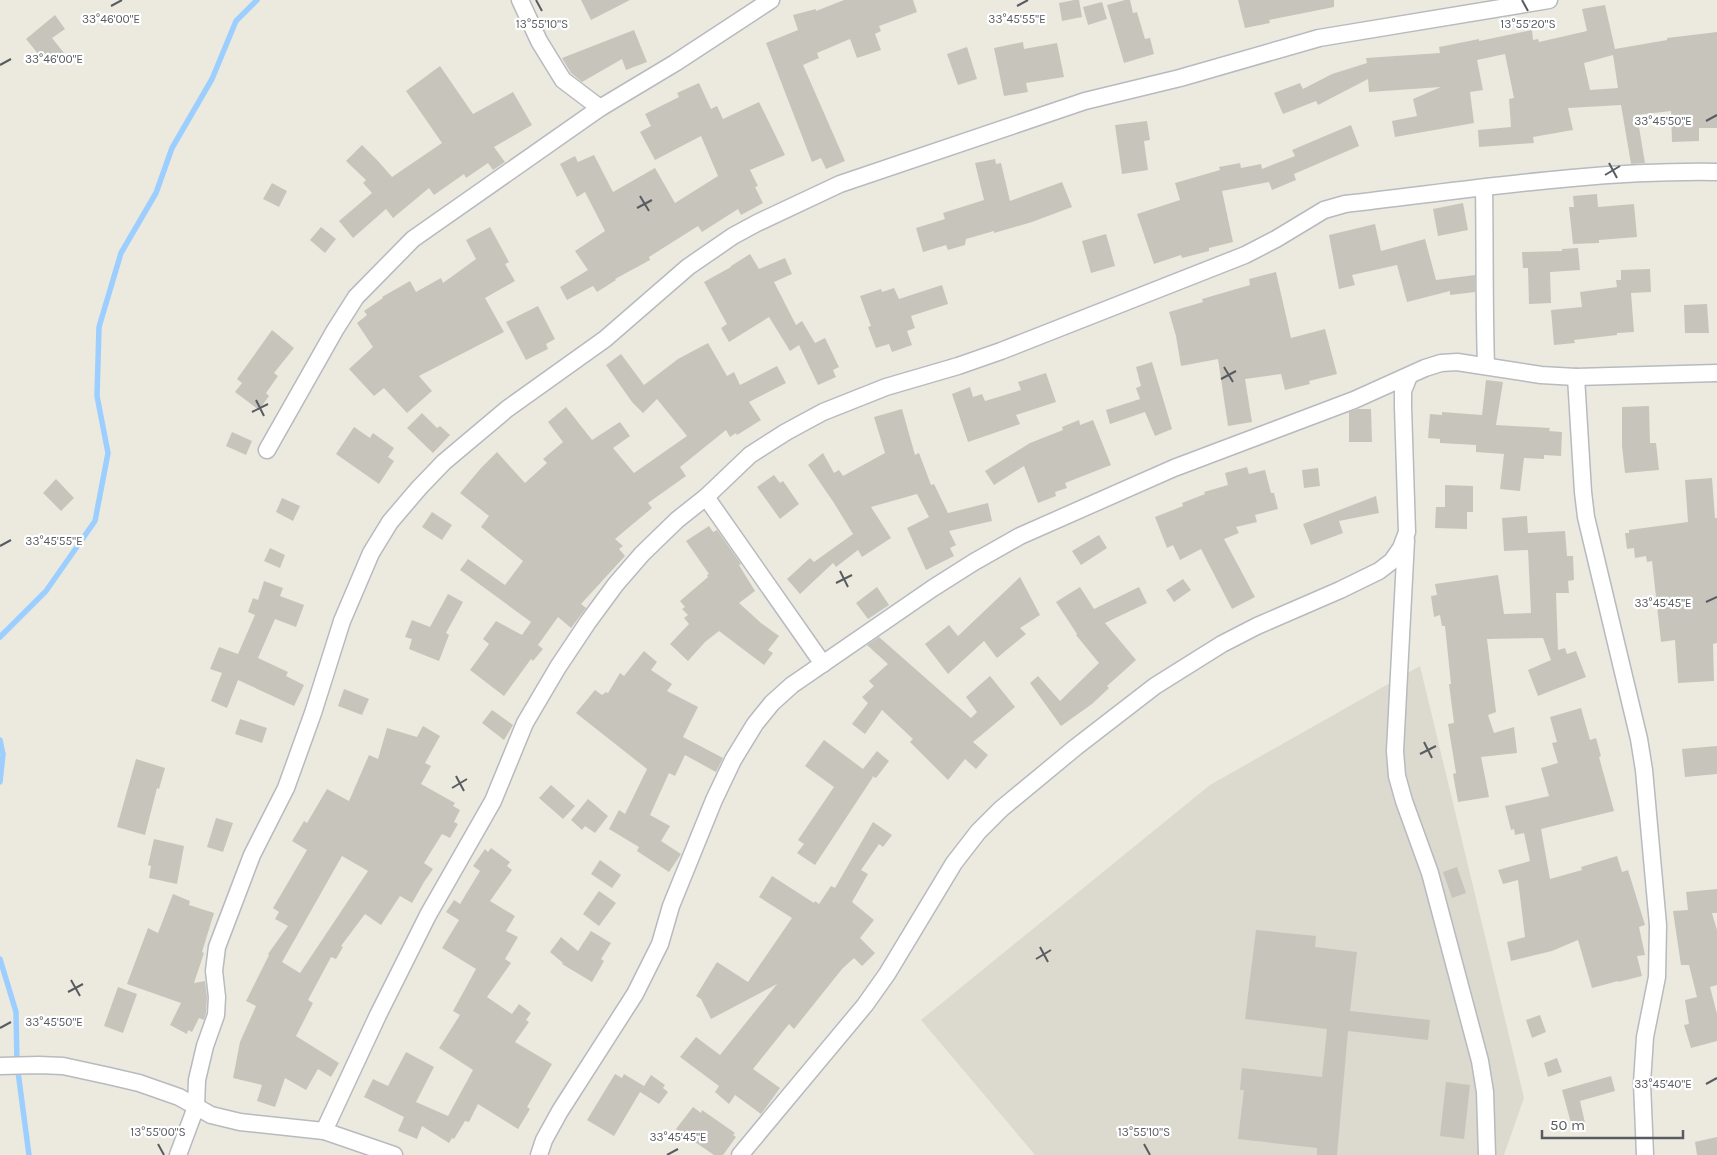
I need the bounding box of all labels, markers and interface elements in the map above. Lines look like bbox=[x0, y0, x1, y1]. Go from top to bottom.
text: 33°46'00"E bbox=[82, 12, 140, 26]
text: 33°45'55"E bbox=[988, 12, 1046, 26]
text: 13°55'10"S bbox=[516, 17, 568, 31]
text: 13°55'20"S bbox=[1500, 17, 1556, 31]
text: 33°46'00"E bbox=[25, 52, 83, 66]
text: 33°45'50"E bbox=[1634, 114, 1692, 128]
text: 33°45'55"E bbox=[25, 534, 83, 548]
text: 33°45'45"E bbox=[1634, 596, 1692, 610]
text: 33°45'50"E bbox=[25, 1015, 83, 1029]
text: 33°45'40"E bbox=[1634, 1077, 1692, 1091]
scale bar bbox=[1542, 1108, 1683, 1140]
text: 50 m bbox=[1550, 1116, 1585, 1134]
text: 13°55'00"S bbox=[130, 1125, 186, 1139]
text: 13°55'10"S bbox=[1118, 1125, 1170, 1139]
text: 33°45'45"E bbox=[649, 1130, 707, 1144]

